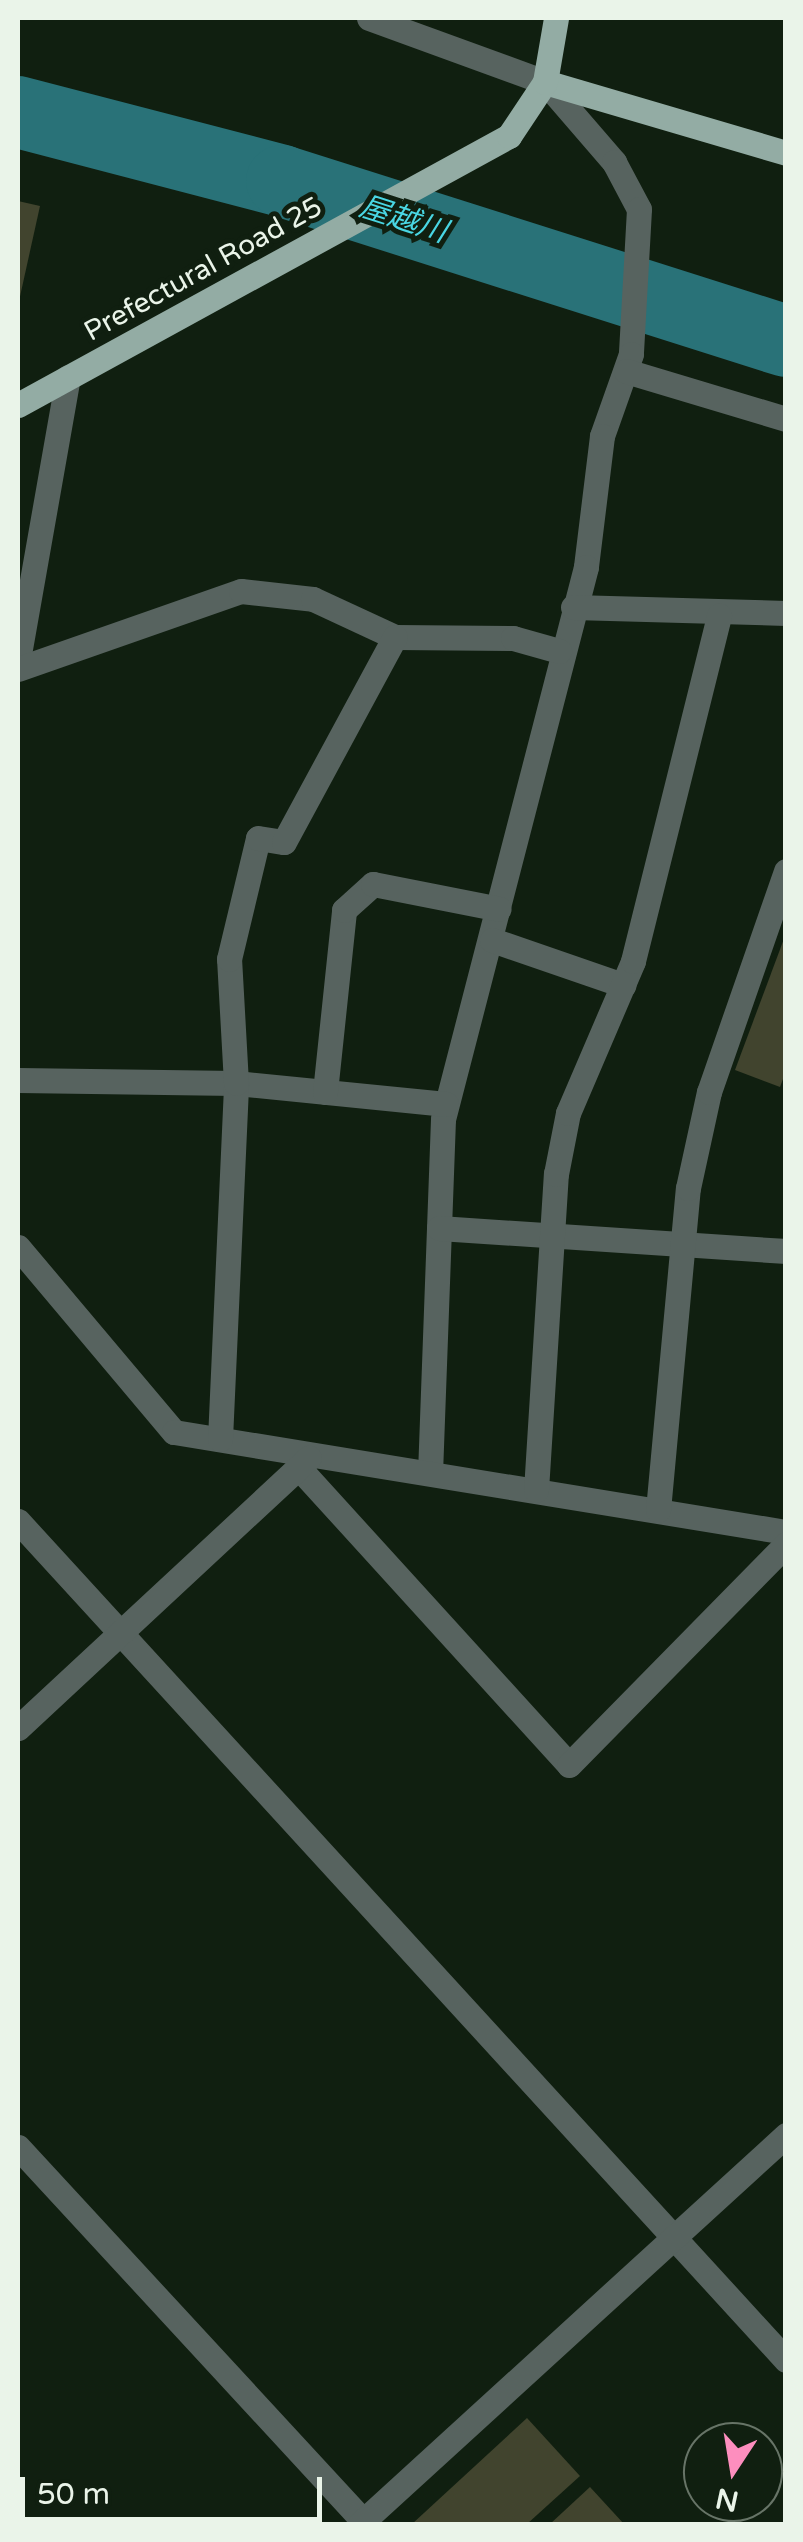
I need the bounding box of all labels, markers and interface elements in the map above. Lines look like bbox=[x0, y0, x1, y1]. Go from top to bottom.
water label: 屋越川 bbox=[355, 189, 451, 251]
street label: Prefectural Road 25 bbox=[78, 190, 328, 348]
north arrow bbox=[683, 2422, 783, 2522]
scale bar bbox=[25, 2457, 328, 2519]
text: 50 m bbox=[37, 2476, 110, 2513]
text: N bbox=[713, 2480, 742, 2518]

